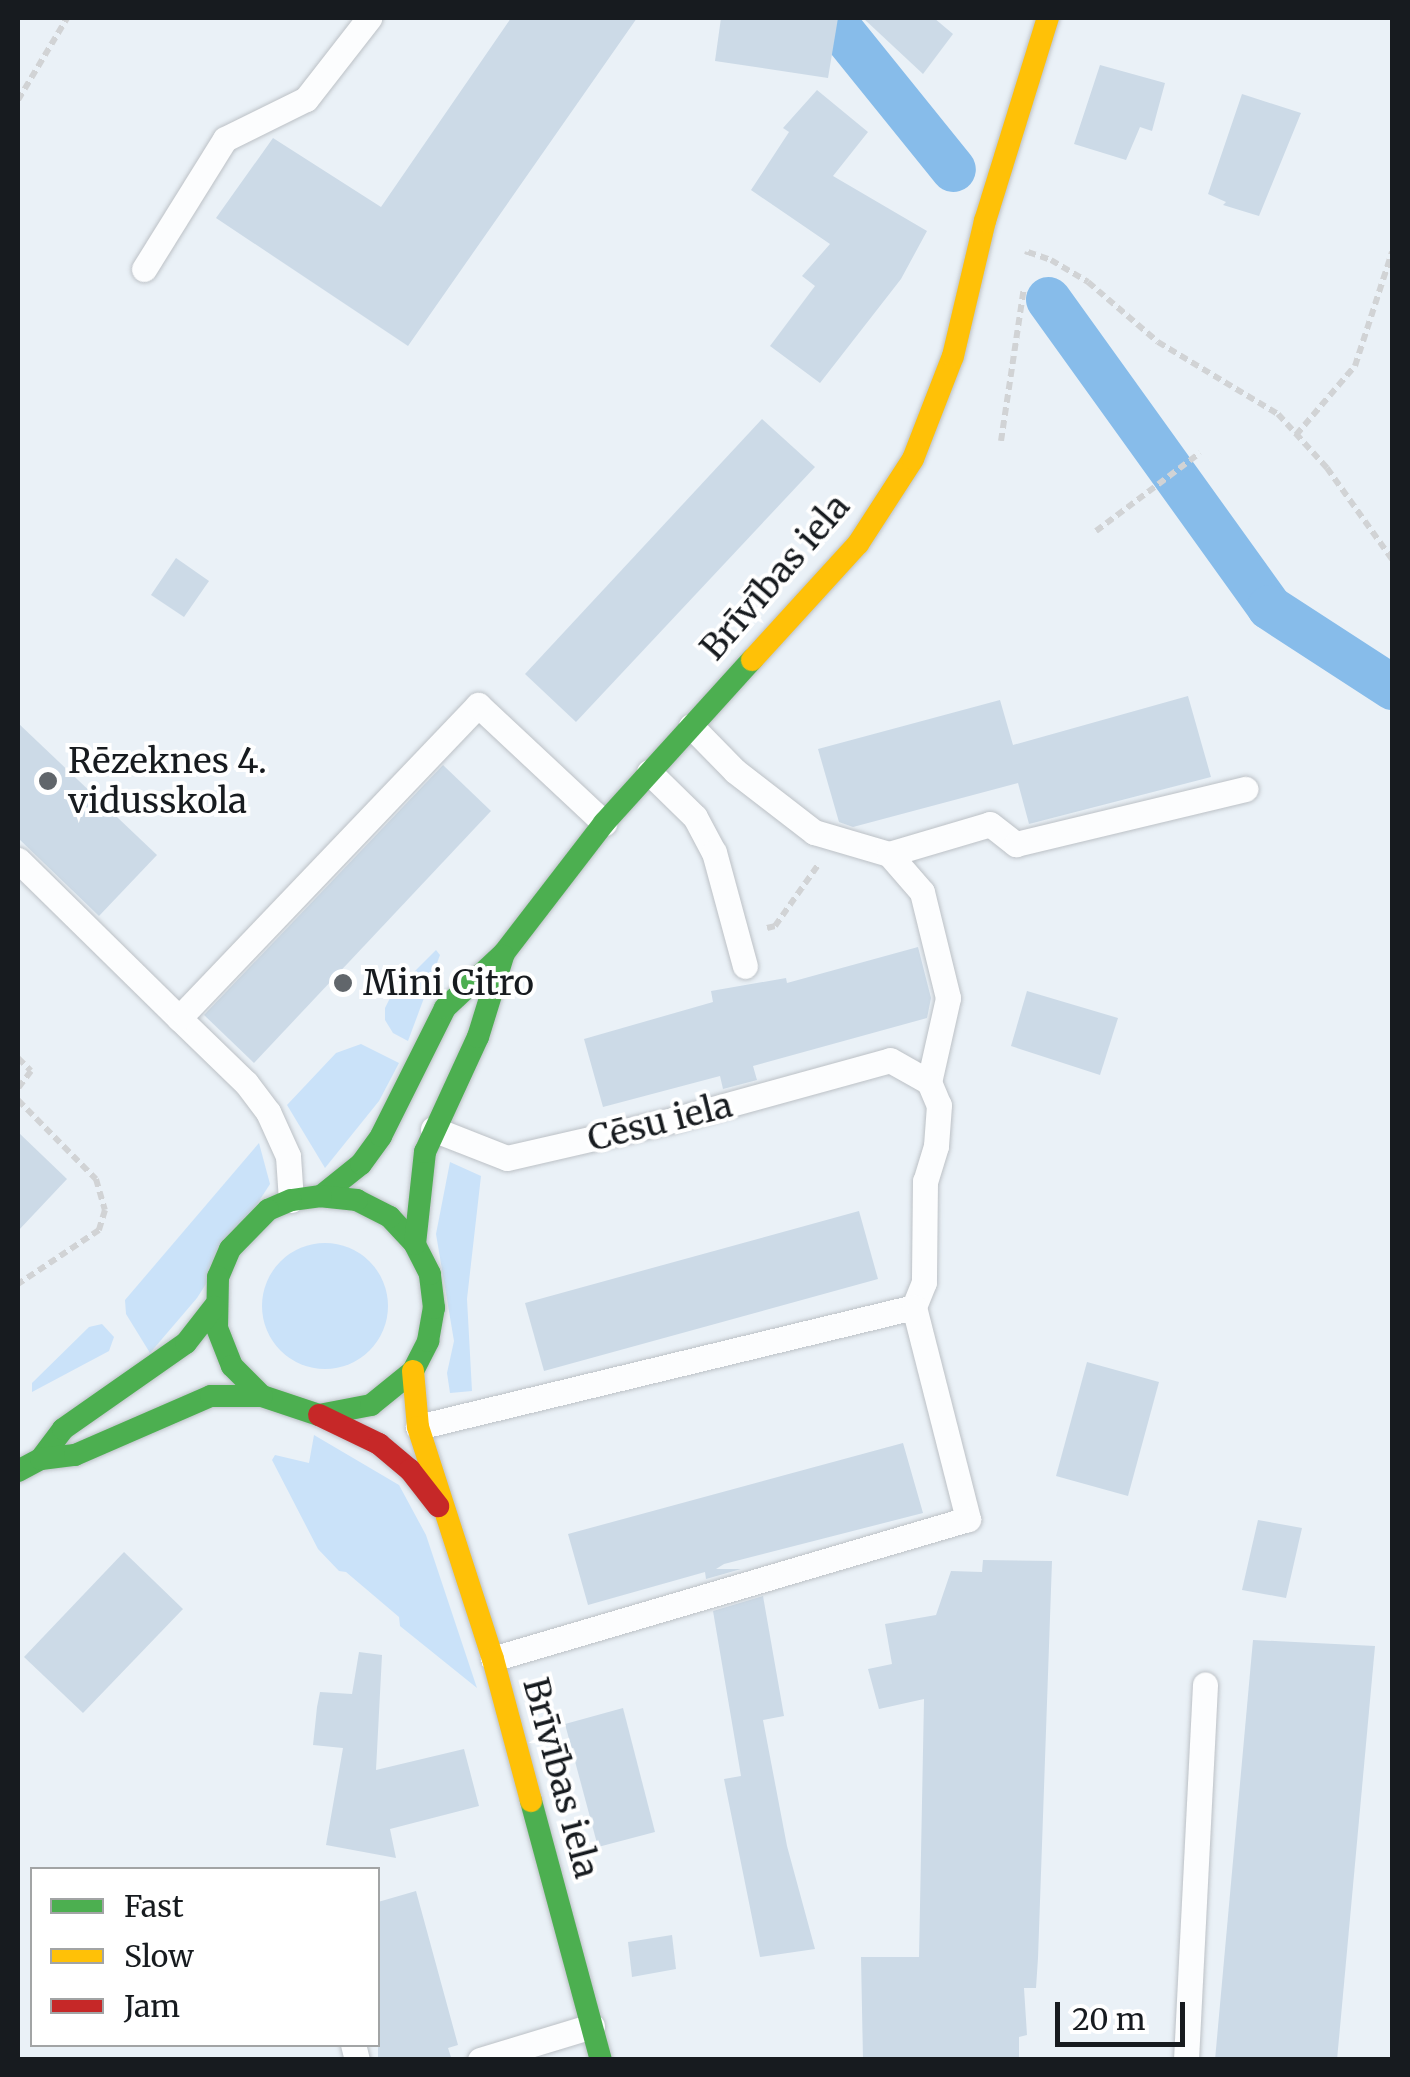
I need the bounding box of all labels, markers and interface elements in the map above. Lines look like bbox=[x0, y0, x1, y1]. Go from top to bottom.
street label: Brīvības iela bbox=[692, 486, 858, 668]
place label: Rēzeknes 4. vidusskola bbox=[68, 740, 267, 822]
marker: Rēzeknes 4. vidusskola bbox=[37, 770, 59, 792]
place label: Mini Citro bbox=[363, 962, 534, 1004]
marker: Mini Citro bbox=[332, 972, 354, 994]
street label: Cēsu iela bbox=[583, 1084, 737, 1160]
street label: Brīvības iela bbox=[514, 1673, 608, 1883]
legend bbox=[30, 1867, 380, 2047]
text: Fast bbox=[124, 1887, 184, 1925]
text: Slow bbox=[124, 1937, 194, 1975]
scale bar bbox=[1060, 1982, 1190, 2044]
text: Jam bbox=[124, 1987, 180, 2025]
text: 20 m bbox=[1072, 2000, 1145, 2038]

